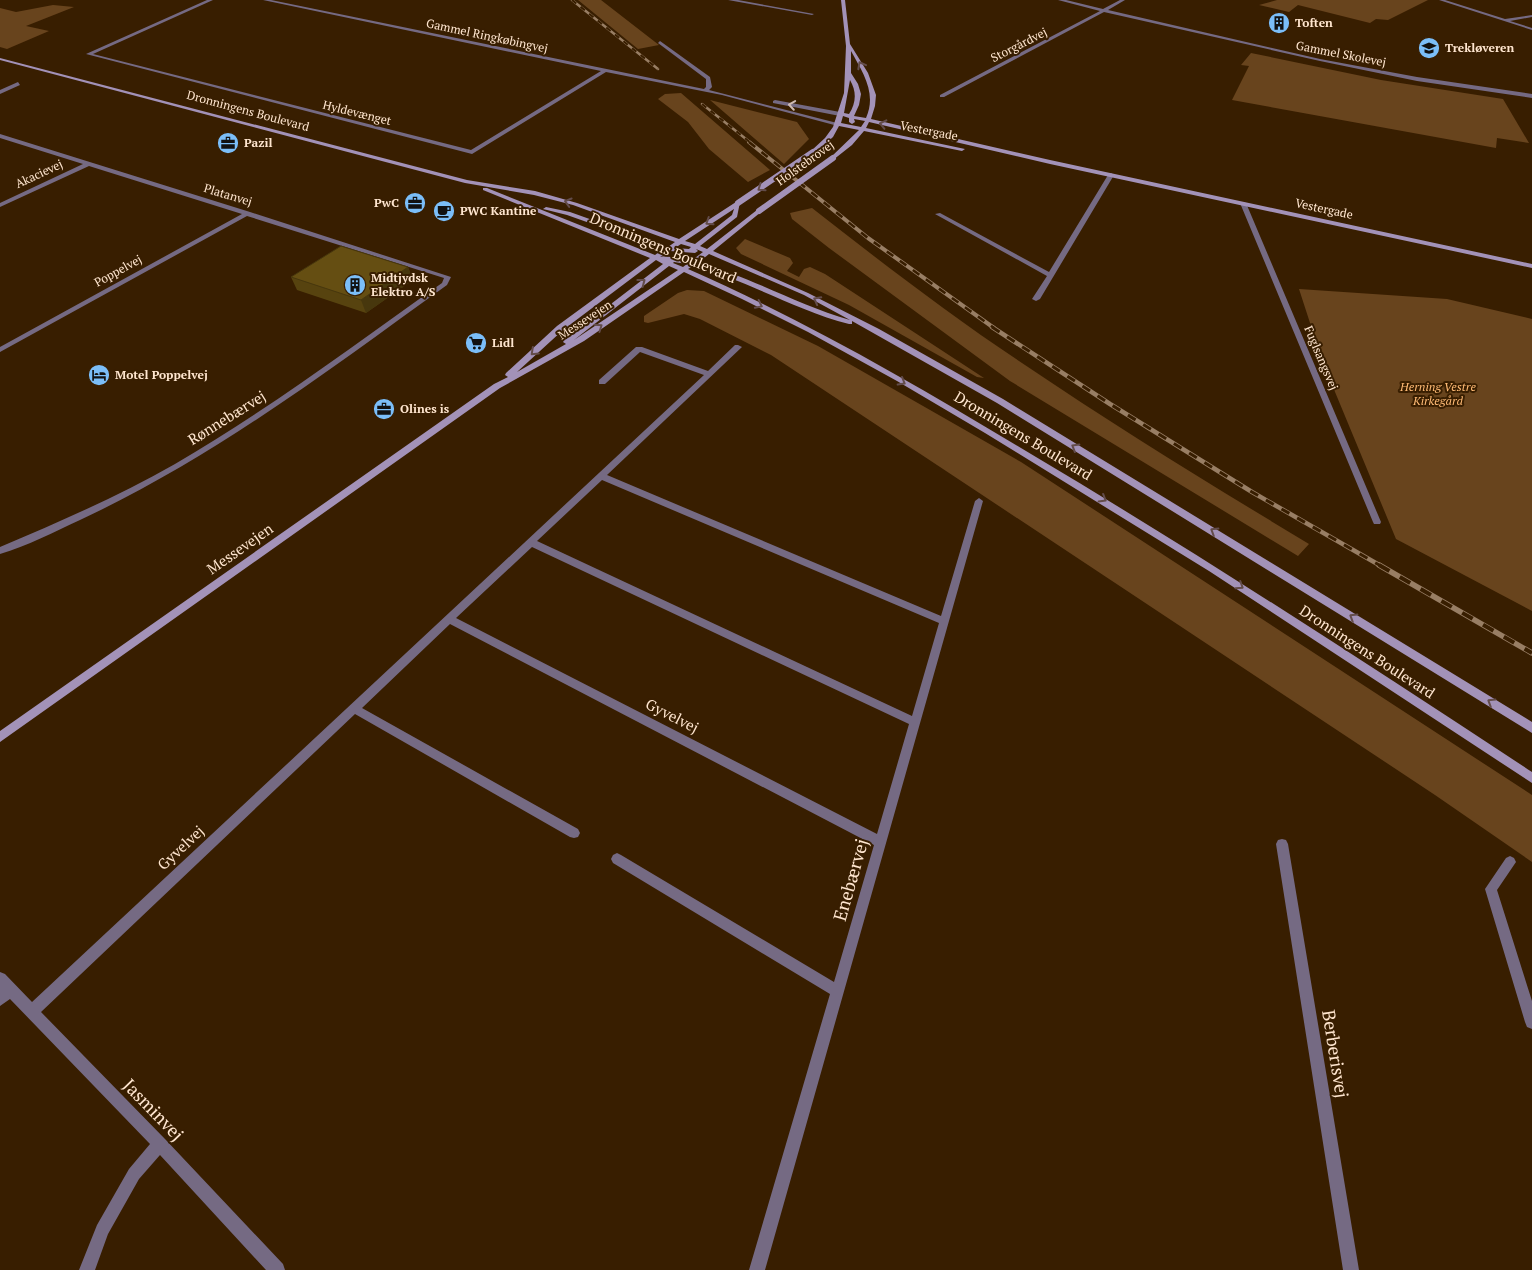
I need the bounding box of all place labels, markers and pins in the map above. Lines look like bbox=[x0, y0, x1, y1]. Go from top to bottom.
building icon: Toften bbox=[1267, 11, 1291, 35]
place label: Toften bbox=[1295, 15, 1333, 30]
school or university icon: Trekløveren bbox=[1417, 36, 1441, 60]
place label: Trekløveren bbox=[1445, 40, 1515, 55]
office icon: Pazil bbox=[216, 131, 240, 155]
place label: Pazil bbox=[244, 135, 272, 150]
office icon: PwC bbox=[403, 191, 427, 215]
place label: PwC bbox=[374, 195, 399, 210]
cafe icon: PWC Kantine bbox=[432, 199, 456, 223]
place label: PWC Kantine bbox=[460, 203, 537, 218]
place label: Midtjydsk Elektro A/S bbox=[371, 270, 436, 299]
building icon: Midtjydsk Elektro A/S bbox=[343, 273, 367, 297]
supermarket icon: Lidl bbox=[464, 331, 488, 355]
place label: Lidl bbox=[492, 335, 514, 350]
hotel icon: Motel Poppelvej bbox=[87, 363, 111, 387]
place label: Motel Poppelvej bbox=[115, 367, 208, 382]
office icon: Olines is bbox=[372, 397, 396, 421]
place label: Olines is bbox=[400, 401, 450, 416]

